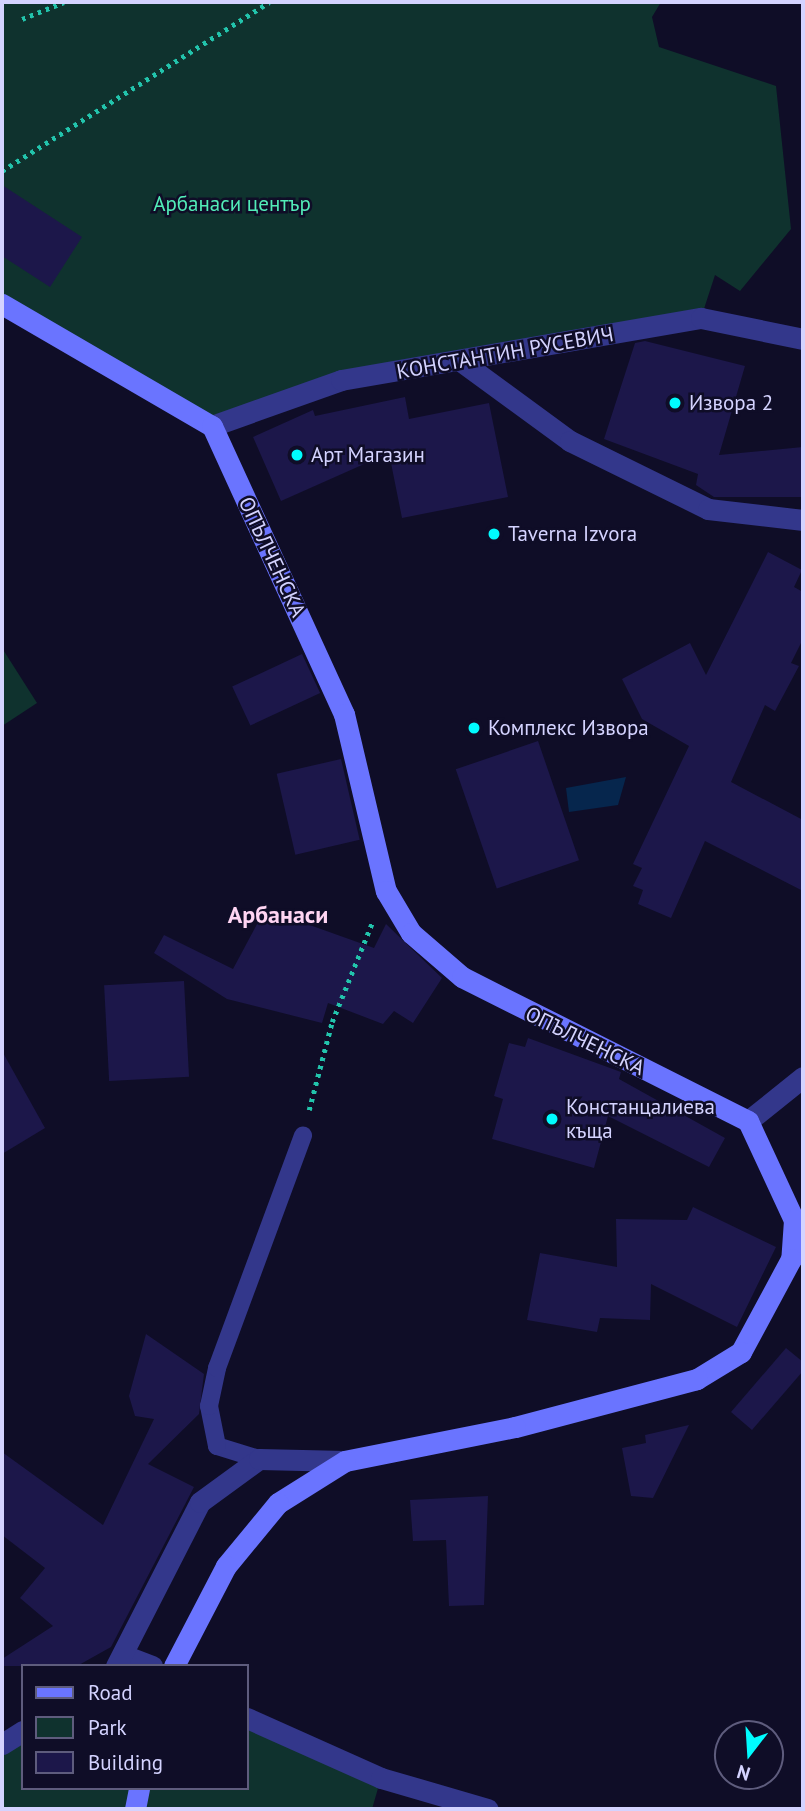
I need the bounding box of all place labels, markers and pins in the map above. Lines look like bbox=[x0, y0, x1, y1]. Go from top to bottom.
place label: Извора 2 bbox=[689, 390, 773, 416]
marker: Извора 2 bbox=[667, 395, 683, 411]
place label: Арт Магазин bbox=[311, 442, 426, 468]
marker: Арт Магазин bbox=[289, 447, 305, 463]
place label: Taverna Izvora bbox=[508, 521, 637, 547]
marker: Taverna Izvora bbox=[486, 526, 502, 542]
place label: Комплекс Извора bbox=[488, 715, 649, 741]
marker: Комплекс Извора bbox=[466, 720, 482, 736]
place label: Констанцалиева къща bbox=[566, 1094, 715, 1144]
marker: Констанцалиева къща bbox=[544, 1111, 560, 1127]

